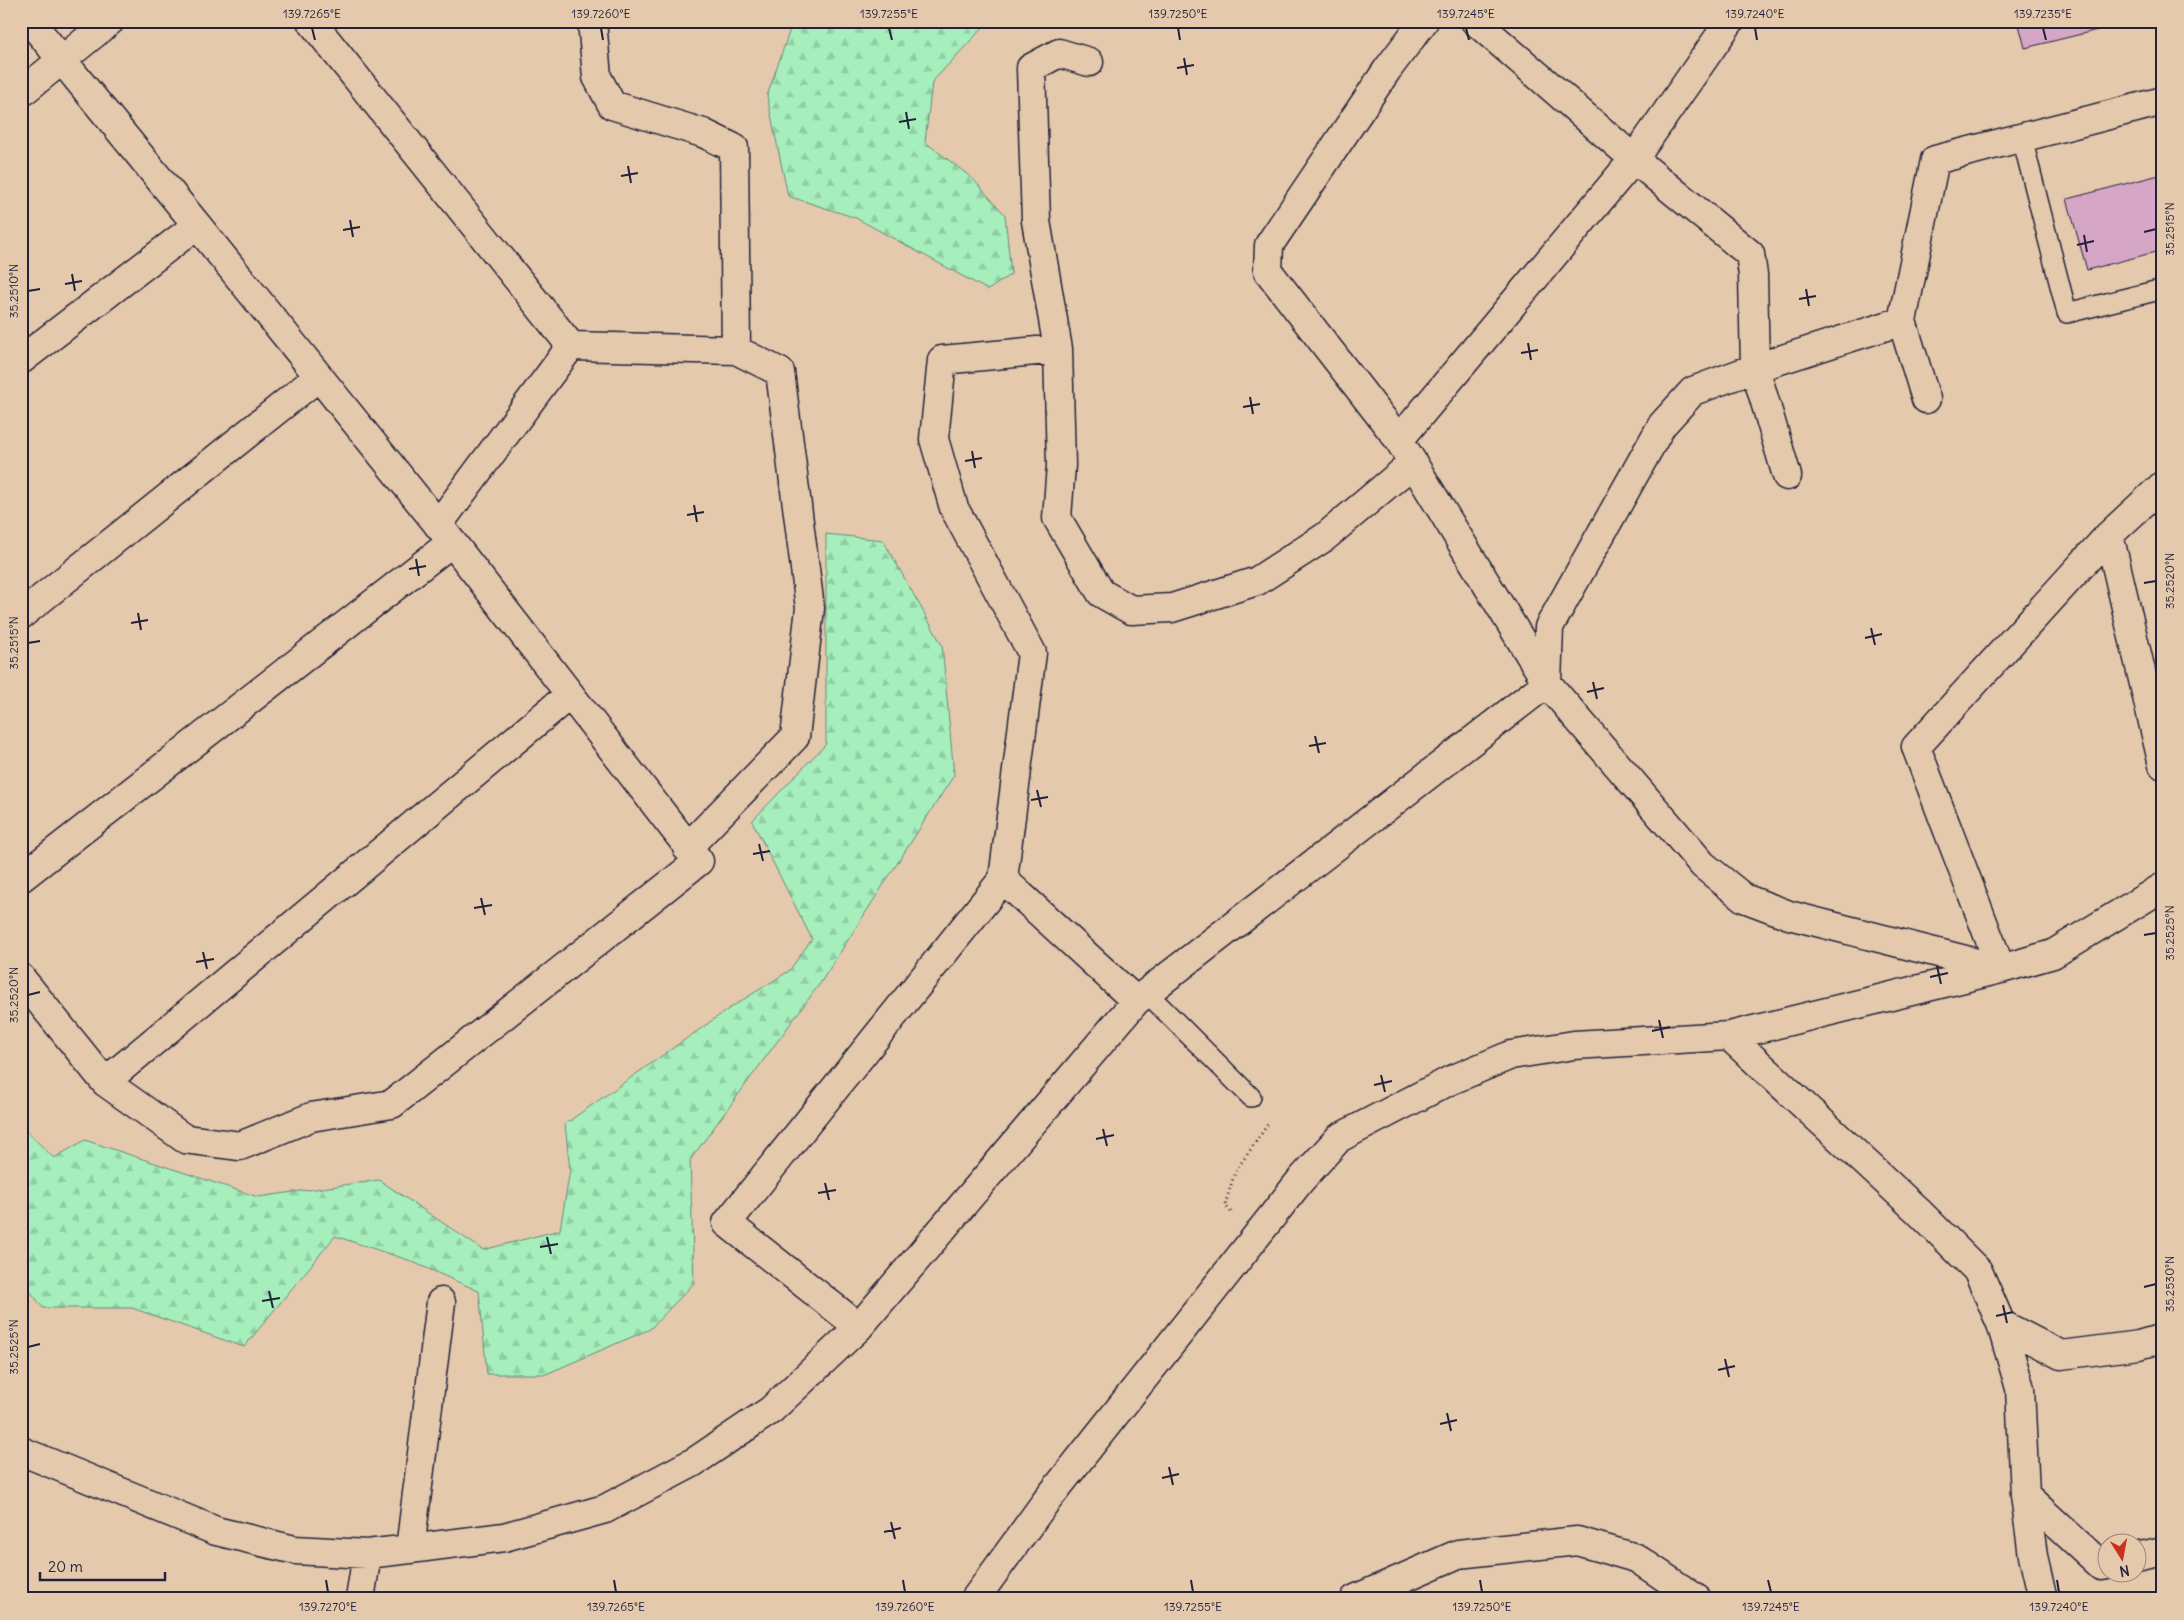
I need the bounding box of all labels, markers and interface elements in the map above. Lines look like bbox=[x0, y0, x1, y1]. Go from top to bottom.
text: 139.7265°E bbox=[283, 6, 341, 21]
text: 139.7260°E bbox=[571, 6, 631, 21]
text: 139.7255°E bbox=[860, 6, 918, 21]
text: 139.7250°E bbox=[1148, 6, 1208, 21]
text: 139.7245°E bbox=[1437, 6, 1495, 21]
text: 139.7240°E bbox=[1726, 6, 1784, 21]
text: 139.7235°E bbox=[2014, 6, 2072, 21]
text: 35.2515°N bbox=[2162, 202, 2177, 256]
text: 35.2510°N bbox=[6, 264, 21, 318]
text: 35.2520°N bbox=[2162, 553, 2177, 609]
text: 35.2515°N bbox=[6, 616, 21, 670]
text: 35.2525°N bbox=[2162, 905, 2177, 961]
text: 35.2520°N bbox=[6, 967, 21, 1023]
text: 35.2530°N bbox=[2162, 1256, 2177, 1312]
text: 35.2525°N bbox=[6, 1319, 21, 1375]
north arrow bbox=[2096, 1532, 2146, 1582]
scale bar bbox=[40, 1550, 165, 1582]
text: 20 m bbox=[48, 1557, 83, 1576]
text: N bbox=[2118, 1561, 2131, 1581]
text: 139.7270°E bbox=[299, 1599, 357, 1614]
text: 139.7265°E bbox=[587, 1599, 645, 1614]
text: 139.7260°E bbox=[875, 1599, 935, 1614]
text: 139.7255°E bbox=[1164, 1599, 1222, 1614]
text: 139.7250°E bbox=[1452, 1599, 1512, 1614]
text: 139.7245°E bbox=[1742, 1599, 1800, 1614]
text: 139.7240°E bbox=[2030, 1599, 2088, 1614]

